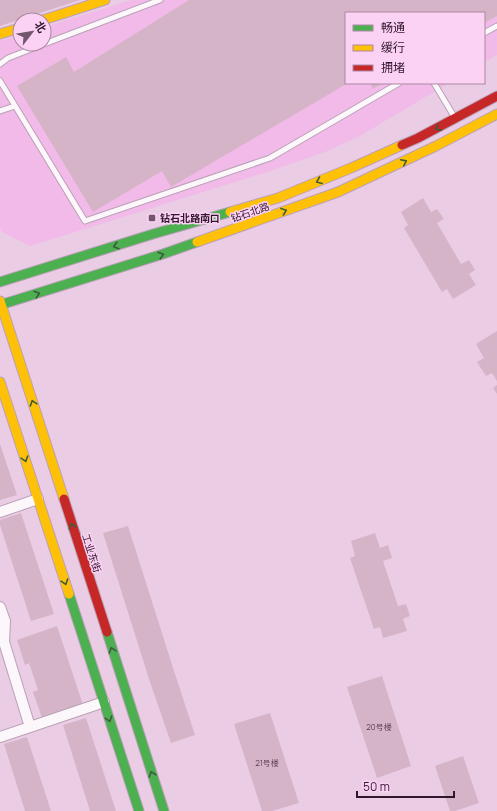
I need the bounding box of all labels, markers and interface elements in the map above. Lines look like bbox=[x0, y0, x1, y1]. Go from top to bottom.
north arrow bbox=[12, 12, 52, 52]
legend bbox=[345, 12, 485, 84]
text: 北 bbox=[32, 18, 50, 35]
text: 畅通 bbox=[381, 19, 405, 36]
text: 缓行 bbox=[381, 39, 405, 56]
text: 拥堵 bbox=[381, 59, 405, 76]
one-way arrow bbox=[435, 123, 442, 131]
one-way arrow bbox=[399, 159, 407, 167]
one-way arrow bbox=[316, 177, 323, 185]
street label: 钻石北路 bbox=[229, 199, 271, 225]
one-way arrow bbox=[280, 208, 287, 216]
place label: 钻石北路南口 bbox=[160, 211, 220, 225]
marker: 钻石北路南口 bbox=[147, 213, 157, 223]
one-way arrow bbox=[112, 241, 119, 250]
one-way arrow bbox=[158, 251, 165, 259]
one-way arrow bbox=[34, 290, 41, 299]
one-way arrow bbox=[29, 399, 38, 406]
one-way arrow bbox=[20, 455, 29, 462]
one-way arrow bbox=[69, 523, 77, 530]
street label: 工业东街 bbox=[79, 532, 105, 574]
one-way arrow bbox=[60, 579, 69, 586]
one-way arrow bbox=[108, 647, 117, 654]
one-way arrow bbox=[105, 716, 113, 723]
house number: 20号楼 bbox=[366, 721, 392, 732]
house number: 21号楼 bbox=[255, 757, 279, 768]
one-way arrow bbox=[148, 771, 157, 778]
scale bar bbox=[357, 773, 454, 799]
text: 50 m bbox=[363, 778, 390, 795]

